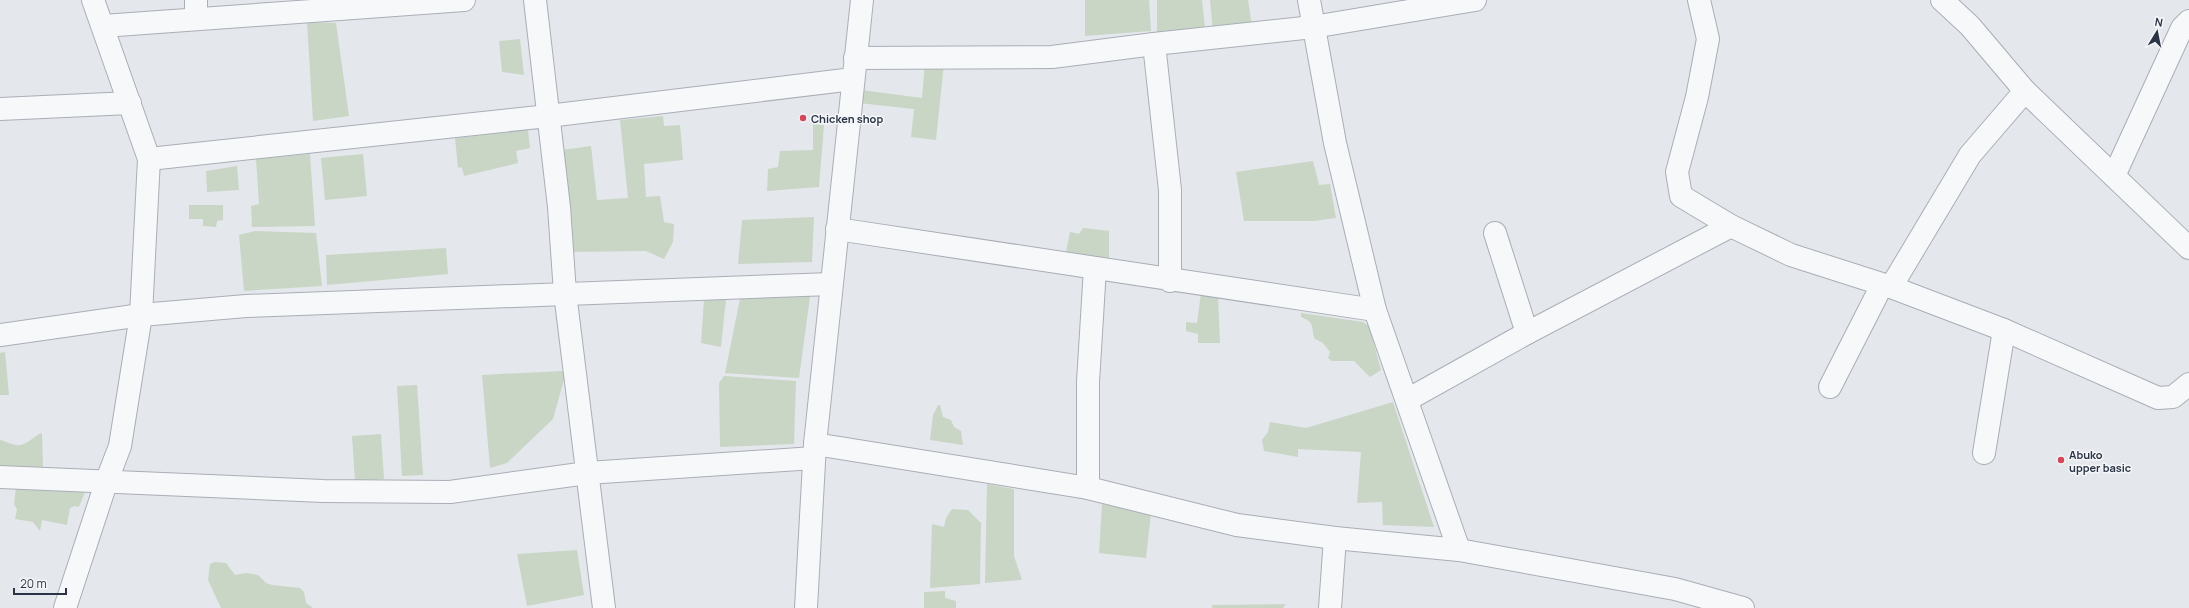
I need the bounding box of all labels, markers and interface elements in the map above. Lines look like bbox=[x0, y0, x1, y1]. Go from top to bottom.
north arrow bbox=[2137, 12, 2177, 52]
text: N bbox=[2154, 14, 2164, 30]
place label: Chicken shop bbox=[811, 111, 883, 126]
marker: Chicken shop bbox=[798, 113, 808, 123]
place label: Abuko upper basic bbox=[2069, 447, 2131, 475]
marker: Abuko upper basic bbox=[2056, 455, 2066, 465]
scale bar bbox=[14, 570, 66, 596]
text: 20 m bbox=[20, 575, 47, 592]

